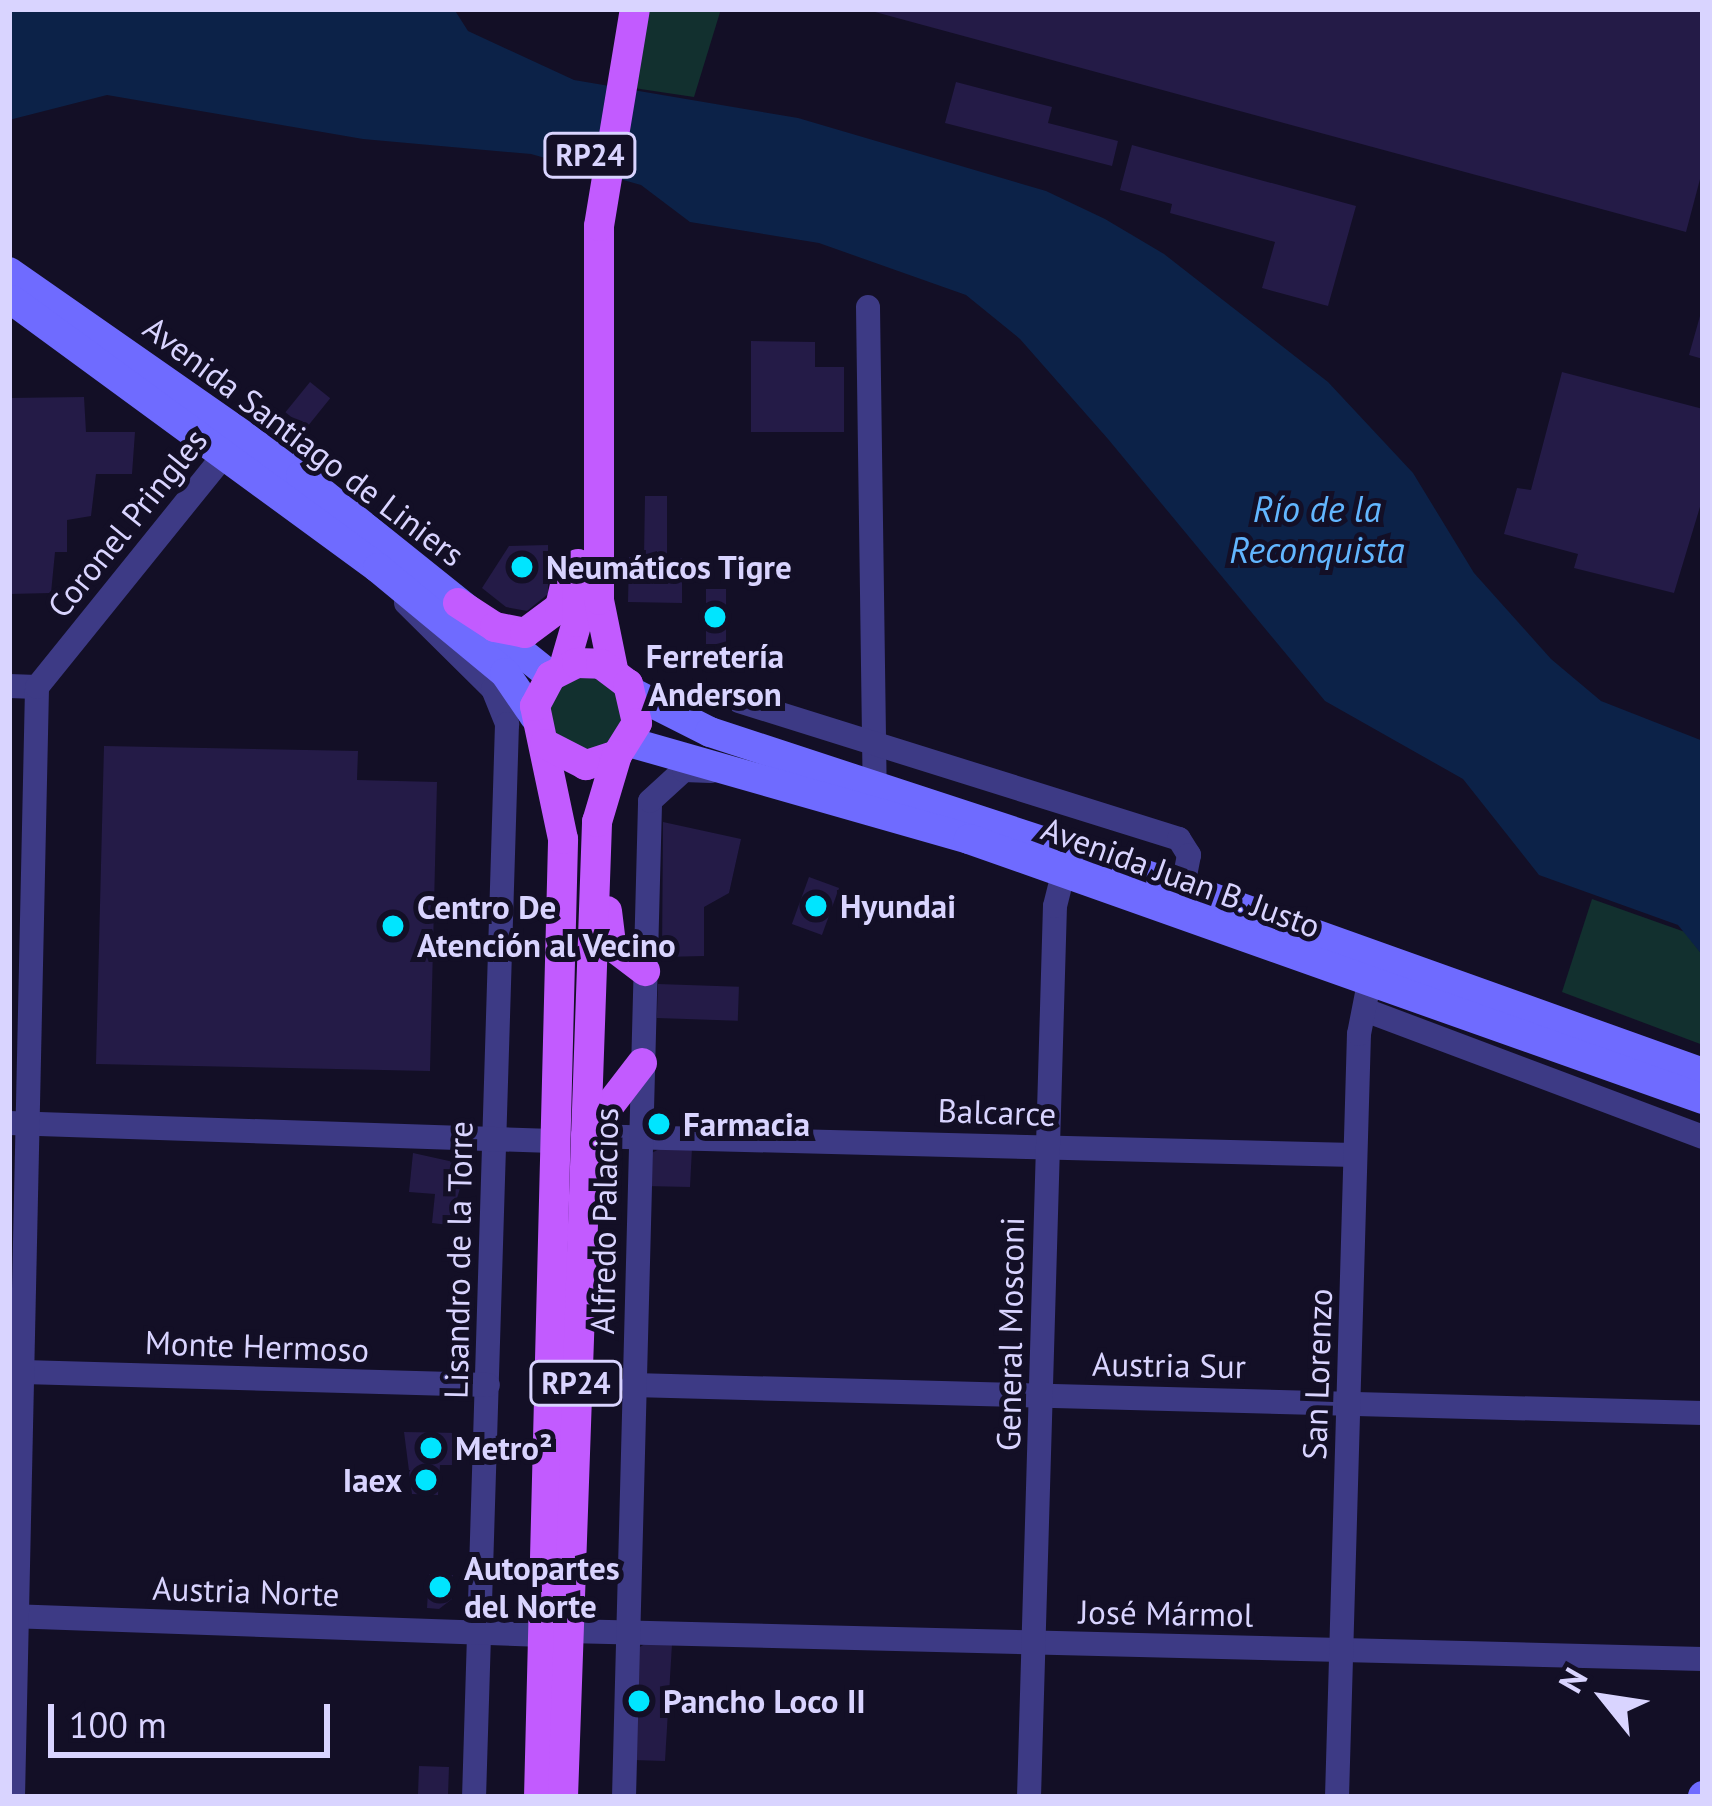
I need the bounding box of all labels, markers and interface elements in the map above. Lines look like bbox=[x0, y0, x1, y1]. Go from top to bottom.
road number: RP24 bbox=[542, 131, 638, 179]
street label: Avenida Santiago de Liniers bbox=[136, 308, 472, 574]
street label: Coronel Pringles bbox=[39, 421, 215, 625]
water label: Río de la Reconquista bbox=[1229, 486, 1405, 571]
place label: Neumáticos Tigre bbox=[546, 547, 793, 587]
marker: Neumáticos Tigre bbox=[509, 554, 535, 580]
marker: Ferretería Anderson bbox=[702, 604, 728, 630]
place label: Ferretería Anderson bbox=[646, 636, 784, 714]
street label: Avenida Juan B. Justo bbox=[1035, 808, 1327, 946]
place label: Hyundai bbox=[840, 886, 956, 926]
place label: Centro De Atención al Vecino bbox=[417, 887, 677, 965]
marker: Hyundai bbox=[803, 893, 829, 919]
marker: Centro De Atención al Vecino bbox=[380, 913, 406, 939]
street label: Balcarce bbox=[937, 1090, 1057, 1134]
place label: Farmacia bbox=[683, 1104, 810, 1144]
street label: Alfredo Palacios bbox=[582, 1107, 626, 1335]
marker: Farmacia bbox=[646, 1111, 672, 1137]
street label: Lisandro de la Torre bbox=[436, 1120, 480, 1400]
street label: General Mosconi bbox=[988, 1217, 1032, 1451]
street label: San Lorenzo bbox=[1294, 1288, 1340, 1460]
street label: Monte Hermoso bbox=[144, 1322, 370, 1370]
street label: Austria Sur bbox=[1092, 1344, 1246, 1386]
road number: RP24 bbox=[528, 1359, 624, 1407]
place label: Metro² bbox=[455, 1428, 553, 1468]
marker: Metro² bbox=[418, 1435, 444, 1461]
place label: Iaex bbox=[343, 1460, 402, 1500]
marker: Iaex bbox=[413, 1467, 439, 1493]
place label: Autopartes del Norte bbox=[464, 1548, 620, 1626]
street label: Austria Norte bbox=[152, 1568, 340, 1614]
marker: Autopartes del Norte bbox=[427, 1574, 453, 1600]
street label: José Mármol bbox=[1078, 1592, 1254, 1634]
north arrow bbox=[1544, 1638, 1664, 1758]
text: N bbox=[1548, 1660, 1596, 1700]
scale bar bbox=[54, 1680, 336, 1754]
place label: Pancho Loco II bbox=[663, 1681, 866, 1721]
marker: Pancho Loco II bbox=[626, 1688, 652, 1714]
text: 100 m bbox=[69, 1701, 167, 1748]

